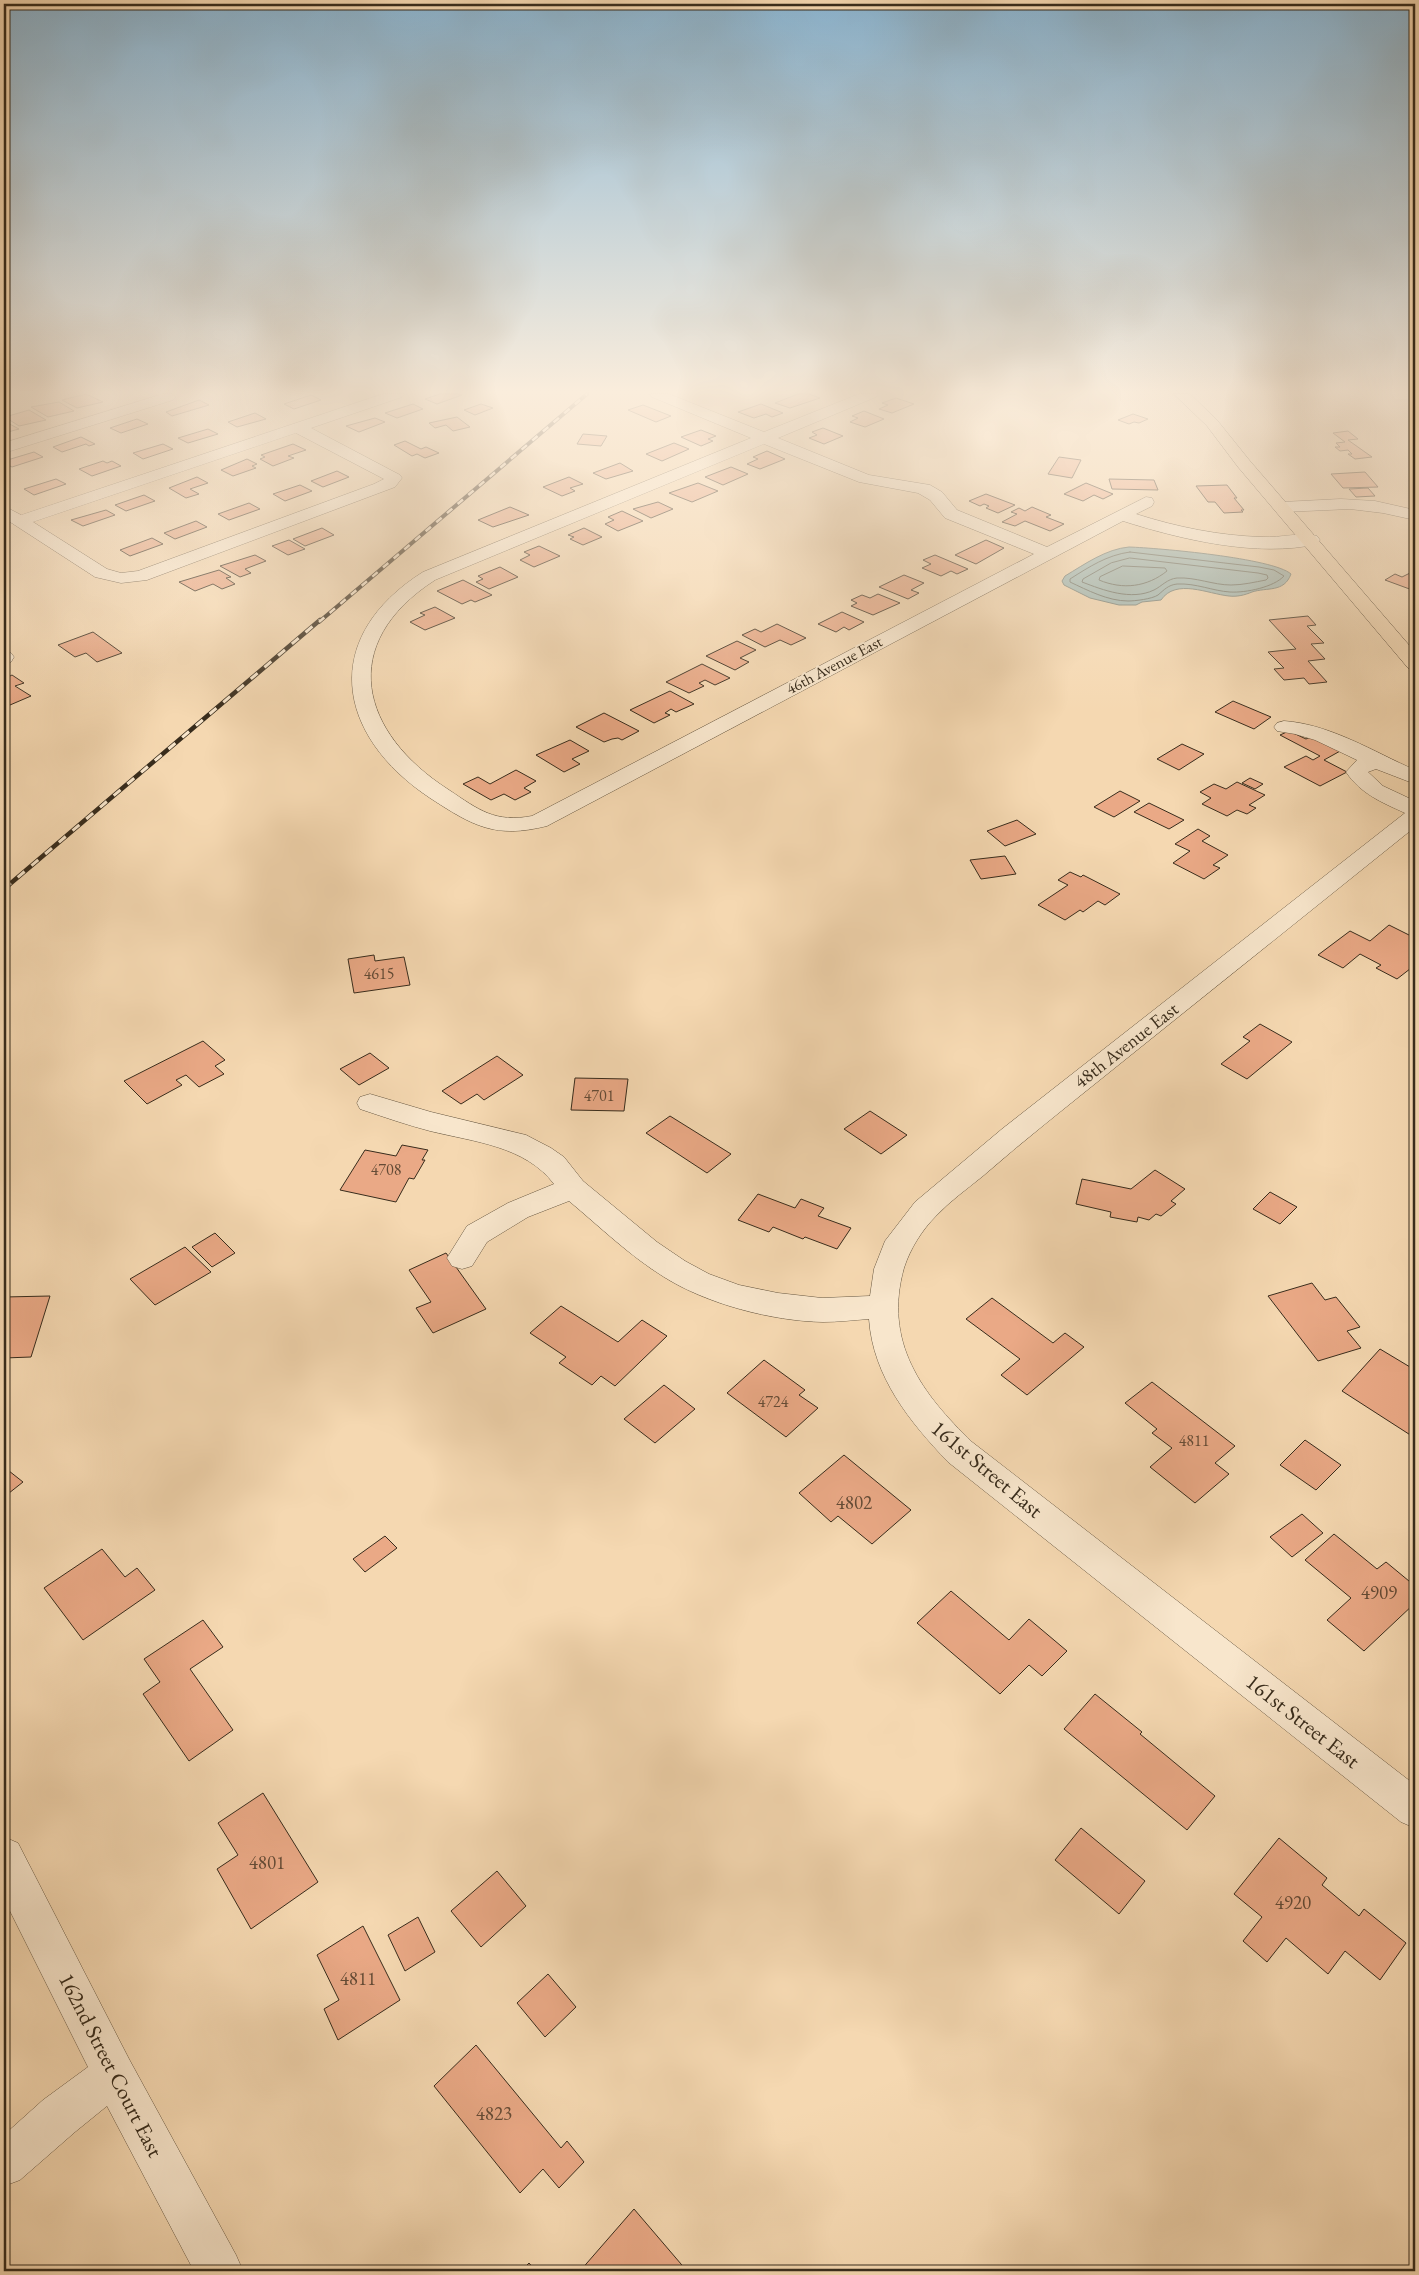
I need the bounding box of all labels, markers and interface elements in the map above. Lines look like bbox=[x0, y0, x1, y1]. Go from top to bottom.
street label: 46th Avenue East bbox=[782, 631, 886, 699]
house number: 4615 bbox=[364, 963, 394, 984]
street label: 48th Avenue East bbox=[1069, 996, 1183, 1094]
house number: 4701 bbox=[584, 1085, 614, 1106]
house number: 4708 bbox=[371, 1159, 402, 1180]
house number: 4724 bbox=[758, 1391, 789, 1412]
street label: 161st Street East bbox=[925, 1414, 1049, 1524]
house number: 4811 bbox=[1179, 1430, 1209, 1451]
house number: 4802 bbox=[836, 1490, 872, 1515]
house number: 4909 bbox=[1361, 1580, 1397, 1605]
street label: 161st Street East bbox=[1240, 1667, 1366, 1775]
house number: 4801 bbox=[249, 1850, 285, 1875]
house number: 4920 bbox=[1275, 1890, 1311, 1915]
house number: 4811 bbox=[340, 1966, 376, 1991]
street label: 162nd Street Court East bbox=[52, 1968, 170, 2162]
house number: 4823 bbox=[476, 2101, 512, 2126]

